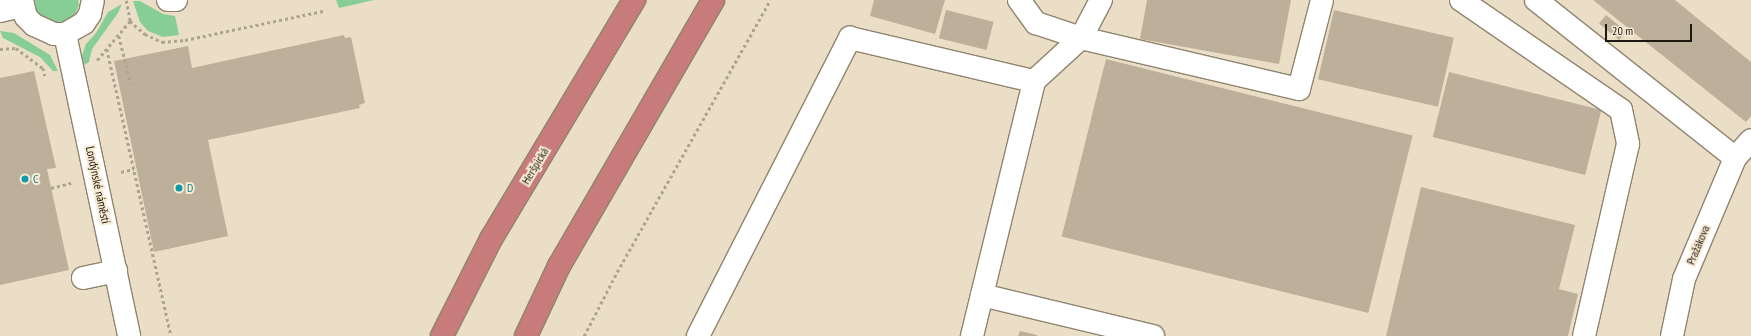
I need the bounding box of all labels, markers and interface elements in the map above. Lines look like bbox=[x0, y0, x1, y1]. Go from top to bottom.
scale bar bbox=[1607, 16, 1694, 42]
text: 20 m bbox=[1612, 23, 1633, 38]
street label: Londýnské náměstí bbox=[83, 145, 113, 225]
street label: Heršpická bbox=[518, 145, 552, 187]
place label: C bbox=[33, 172, 38, 186]
marker: C bbox=[20, 174, 30, 184]
place label: D bbox=[187, 181, 193, 195]
marker: D bbox=[174, 183, 184, 193]
street label: Pražákova bbox=[1683, 223, 1713, 267]

